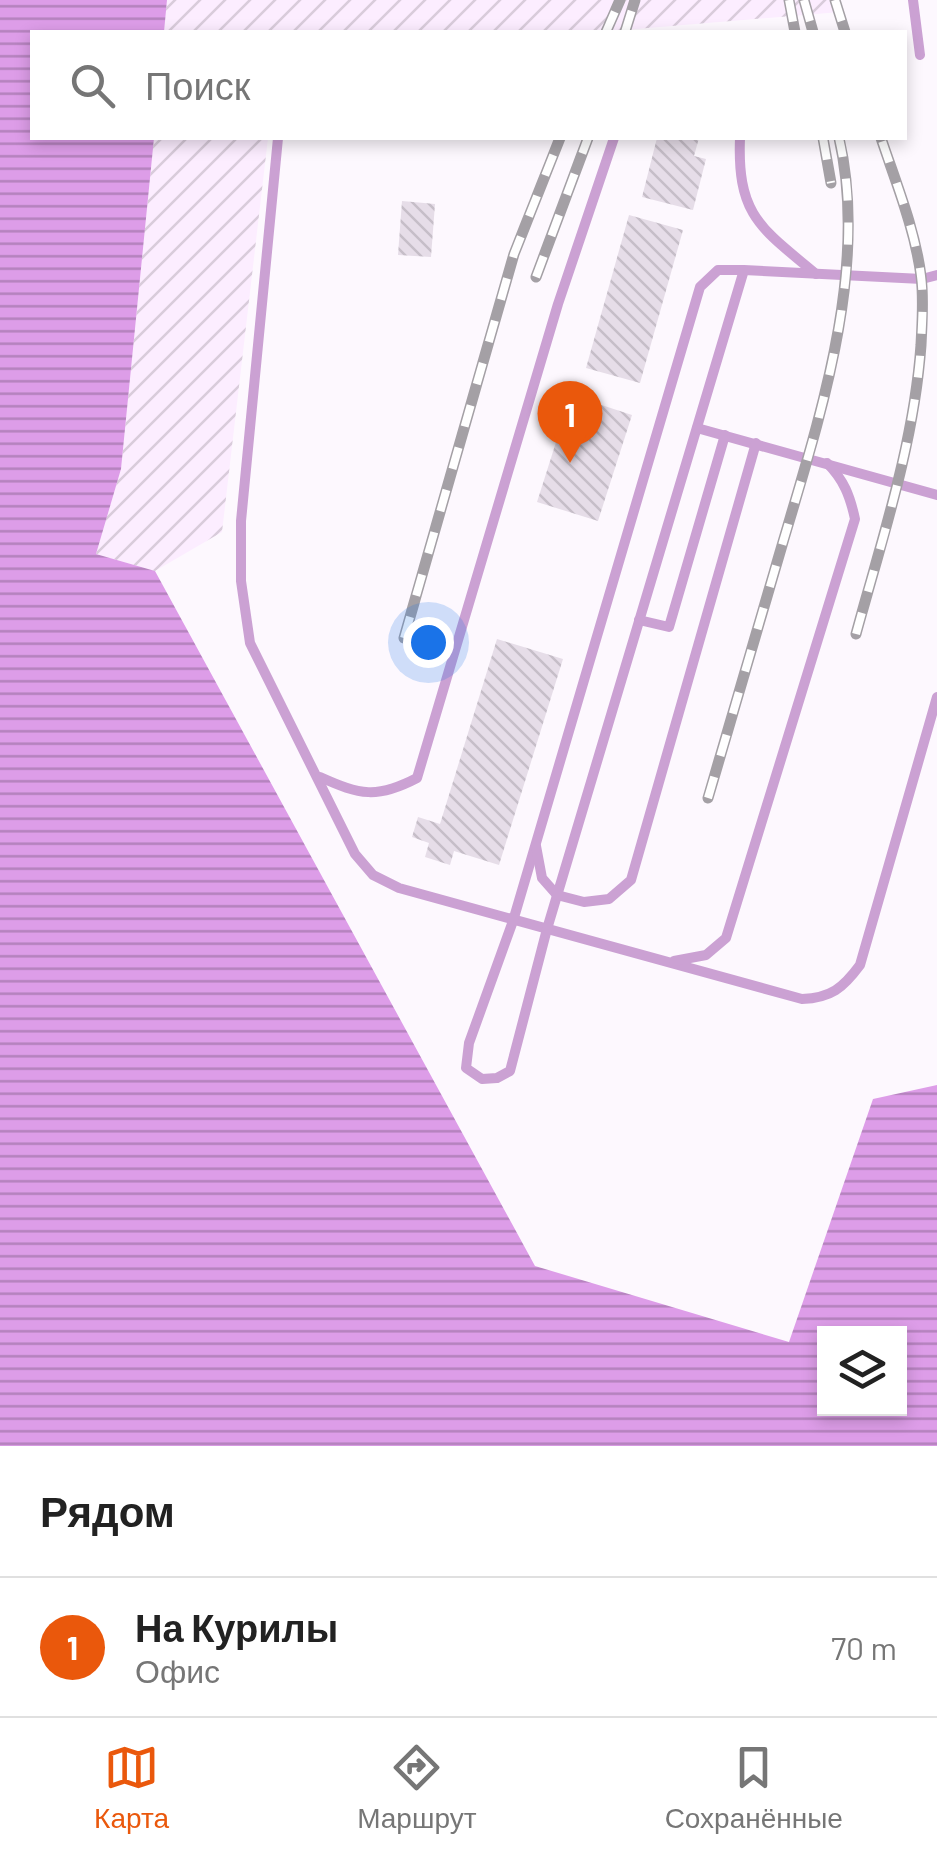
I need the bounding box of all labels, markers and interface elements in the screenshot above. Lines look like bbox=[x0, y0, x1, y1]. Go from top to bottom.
search box bbox=[30, 30, 907, 140]
icon: search bbox=[65, 58, 120, 113]
text: Поиск bbox=[145, 62, 250, 108]
pin: 1 bbox=[538, 380, 602, 463]
your location bbox=[403, 617, 454, 668]
map controls bbox=[817, 1326, 907, 1416]
button: layers bbox=[817, 1326, 907, 1416]
text: Рядом bbox=[40, 1485, 175, 1535]
text: На Курилы bbox=[135, 1604, 338, 1650]
text: 1 bbox=[67, 1628, 78, 1666]
text: 70 m bbox=[831, 1628, 897, 1666]
text: Офис bbox=[135, 1651, 220, 1689]
tab: Карта bbox=[94, 1740, 169, 1835]
tab: Маршрут bbox=[357, 1740, 476, 1835]
tab: Сохранённые bbox=[665, 1740, 843, 1835]

